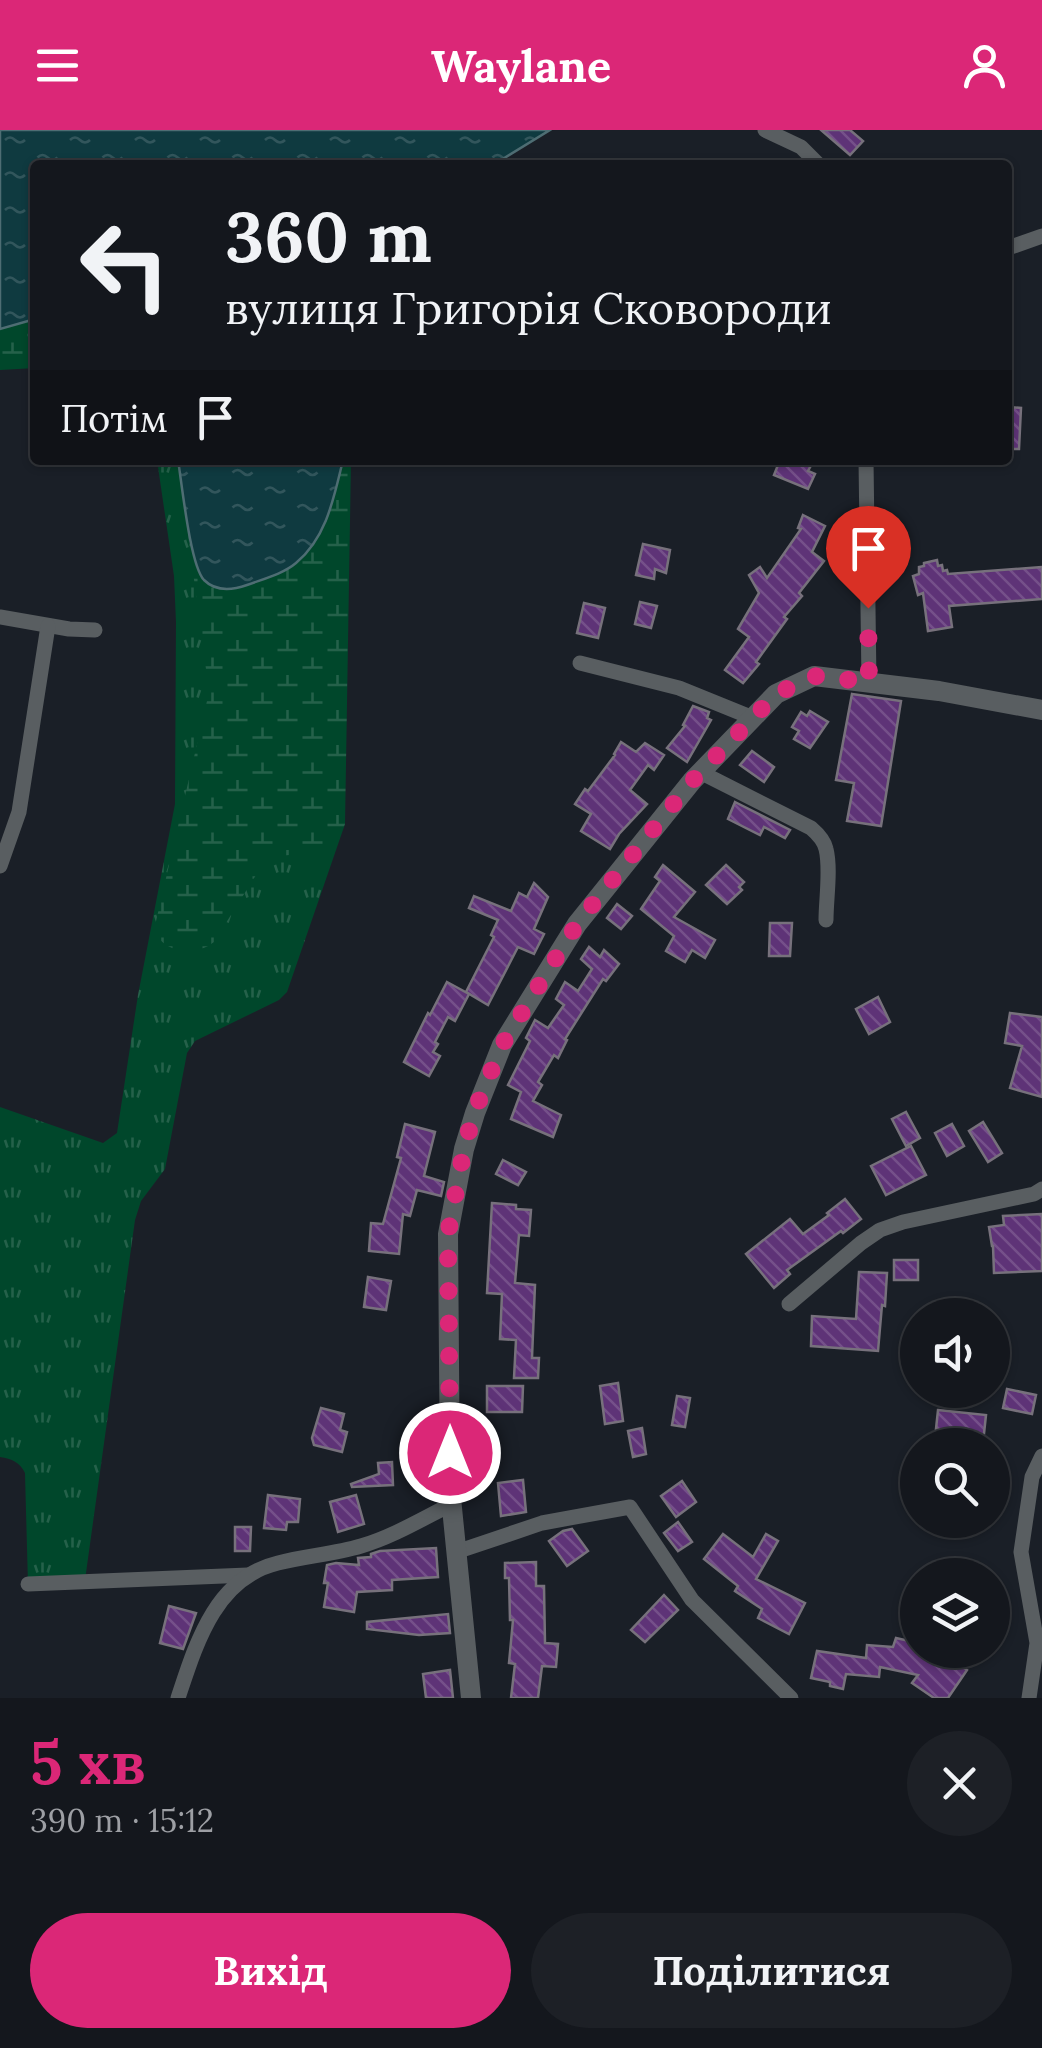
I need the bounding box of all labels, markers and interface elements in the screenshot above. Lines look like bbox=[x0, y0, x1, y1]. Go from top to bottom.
text: Waylane bbox=[431, 37, 611, 94]
icon: menu bbox=[30, 38, 85, 93]
icon: person bbox=[957, 38, 1012, 93]
text: 360 m bbox=[225, 192, 432, 281]
icon: left bbox=[60, 200, 190, 330]
text: вулиця Григорія Сковороди bbox=[225, 279, 832, 336]
icon: arrive bbox=[188, 390, 243, 445]
text: Потім bbox=[60, 394, 168, 442]
pin bbox=[826, 506, 911, 609]
icon: arrive bbox=[841, 521, 896, 576]
map controls bbox=[900, 1298, 1010, 1668]
button: sound bbox=[900, 1298, 1010, 1408]
position arrow bbox=[398, 1401, 502, 1505]
button: search bbox=[900, 1428, 1010, 1538]
button: layers bbox=[900, 1558, 1010, 1668]
text: 5 хв bbox=[30, 1724, 146, 1800]
button: close bbox=[907, 1731, 1012, 1836]
text: 390 m · 15:12 bbox=[30, 1800, 214, 1841]
button: Вихід bbox=[30, 1913, 511, 2028]
button: Поділитися bbox=[531, 1913, 1012, 2028]

